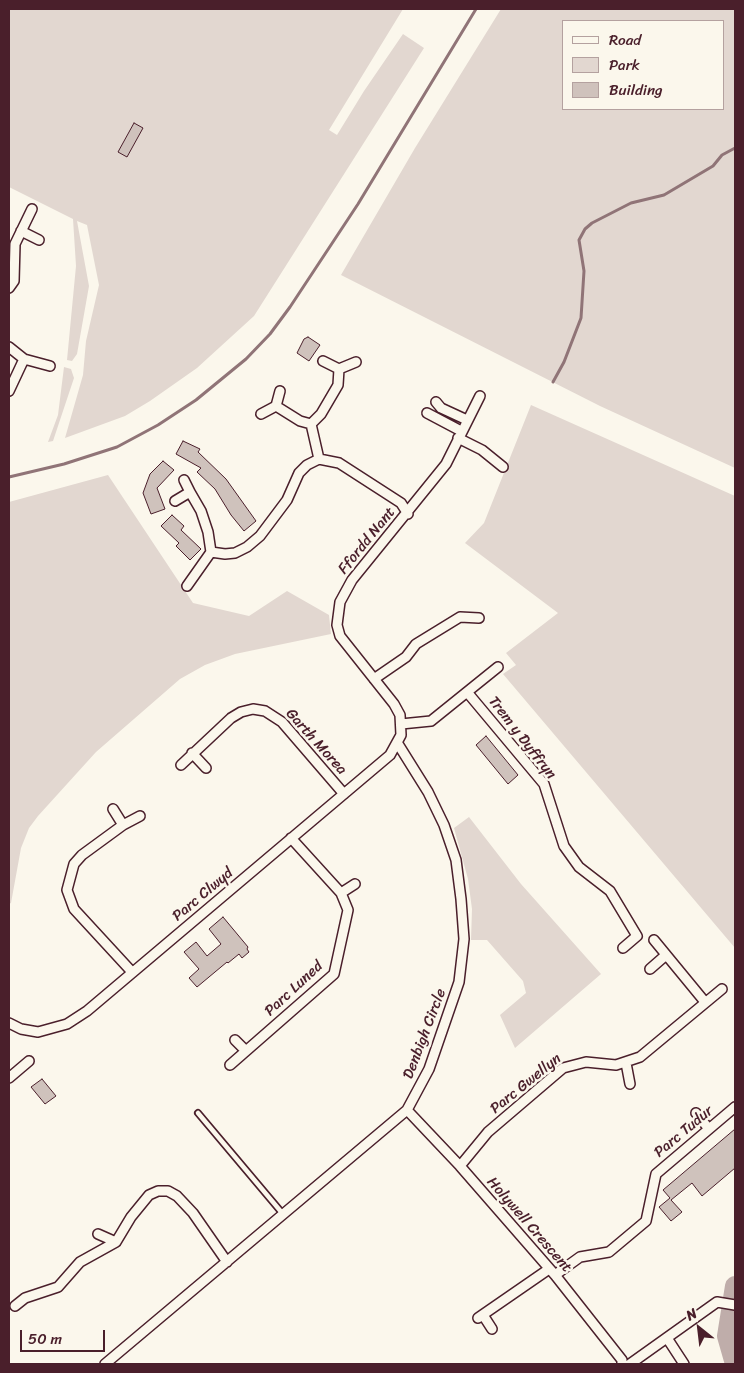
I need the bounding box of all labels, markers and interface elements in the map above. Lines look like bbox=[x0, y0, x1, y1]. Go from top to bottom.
legend bbox=[562, 20, 724, 110]
text: Road bbox=[609, 27, 641, 53]
text: Park bbox=[609, 52, 640, 78]
text: Building bbox=[609, 77, 663, 103]
street label: Ffordd Nant bbox=[335, 504, 399, 578]
street label: Trem y Dyffryn bbox=[484, 693, 560, 783]
street label: Garth Morea bbox=[282, 705, 350, 779]
street label: Parc Clwyd bbox=[169, 864, 237, 926]
street label: Parc Luned bbox=[261, 958, 327, 1020]
street label: Denbigh Circle bbox=[400, 986, 450, 1082]
street label: Parc Gwellyn bbox=[487, 1050, 565, 1118]
street label: Parc Tudur bbox=[651, 1102, 717, 1162]
street label: Holywell Crescent bbox=[483, 1174, 575, 1276]
text: N bbox=[681, 1301, 702, 1328]
north arrow bbox=[674, 1303, 724, 1353]
scale bar bbox=[22, 1320, 108, 1352]
text: 50 m bbox=[28, 1326, 62, 1352]

